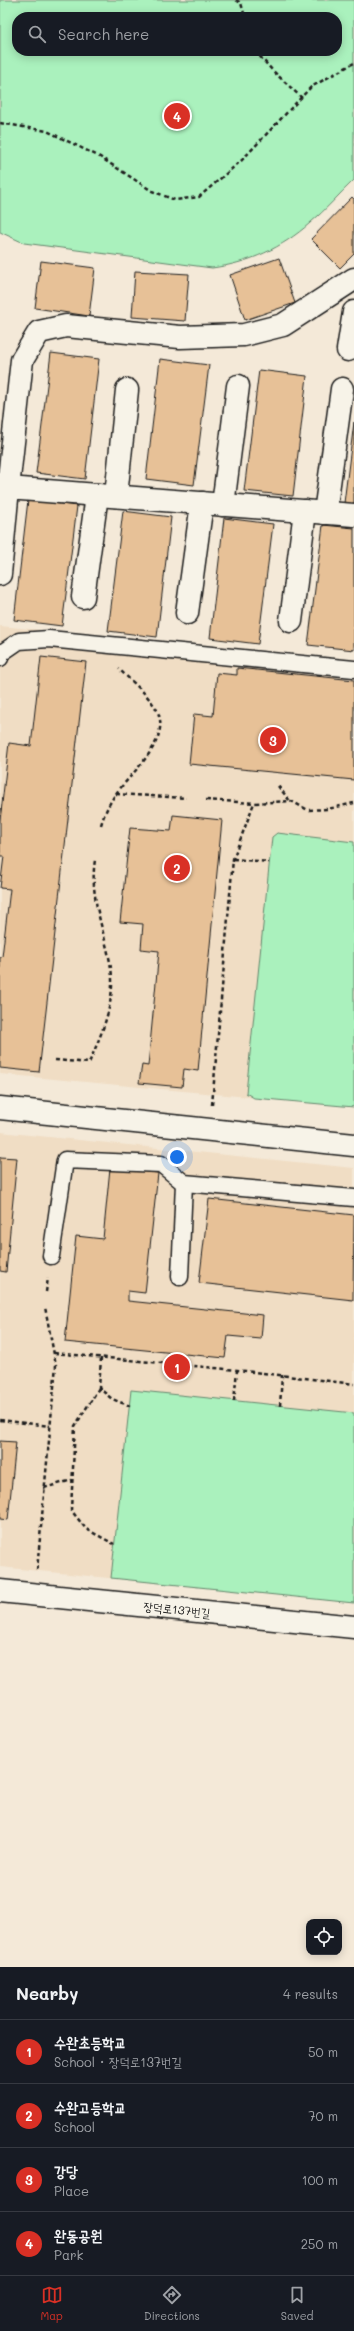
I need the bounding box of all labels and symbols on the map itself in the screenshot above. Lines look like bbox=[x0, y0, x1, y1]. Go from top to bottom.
pin: 4 bbox=[164, 101, 190, 131]
pin: 3 bbox=[260, 725, 286, 755]
pin: 2 bbox=[164, 853, 190, 883]
your location bbox=[167, 1147, 187, 1167]
pin: 1 bbox=[164, 1352, 190, 1382]
street label: 장덕로137번길 bbox=[143, 1598, 212, 1621]

